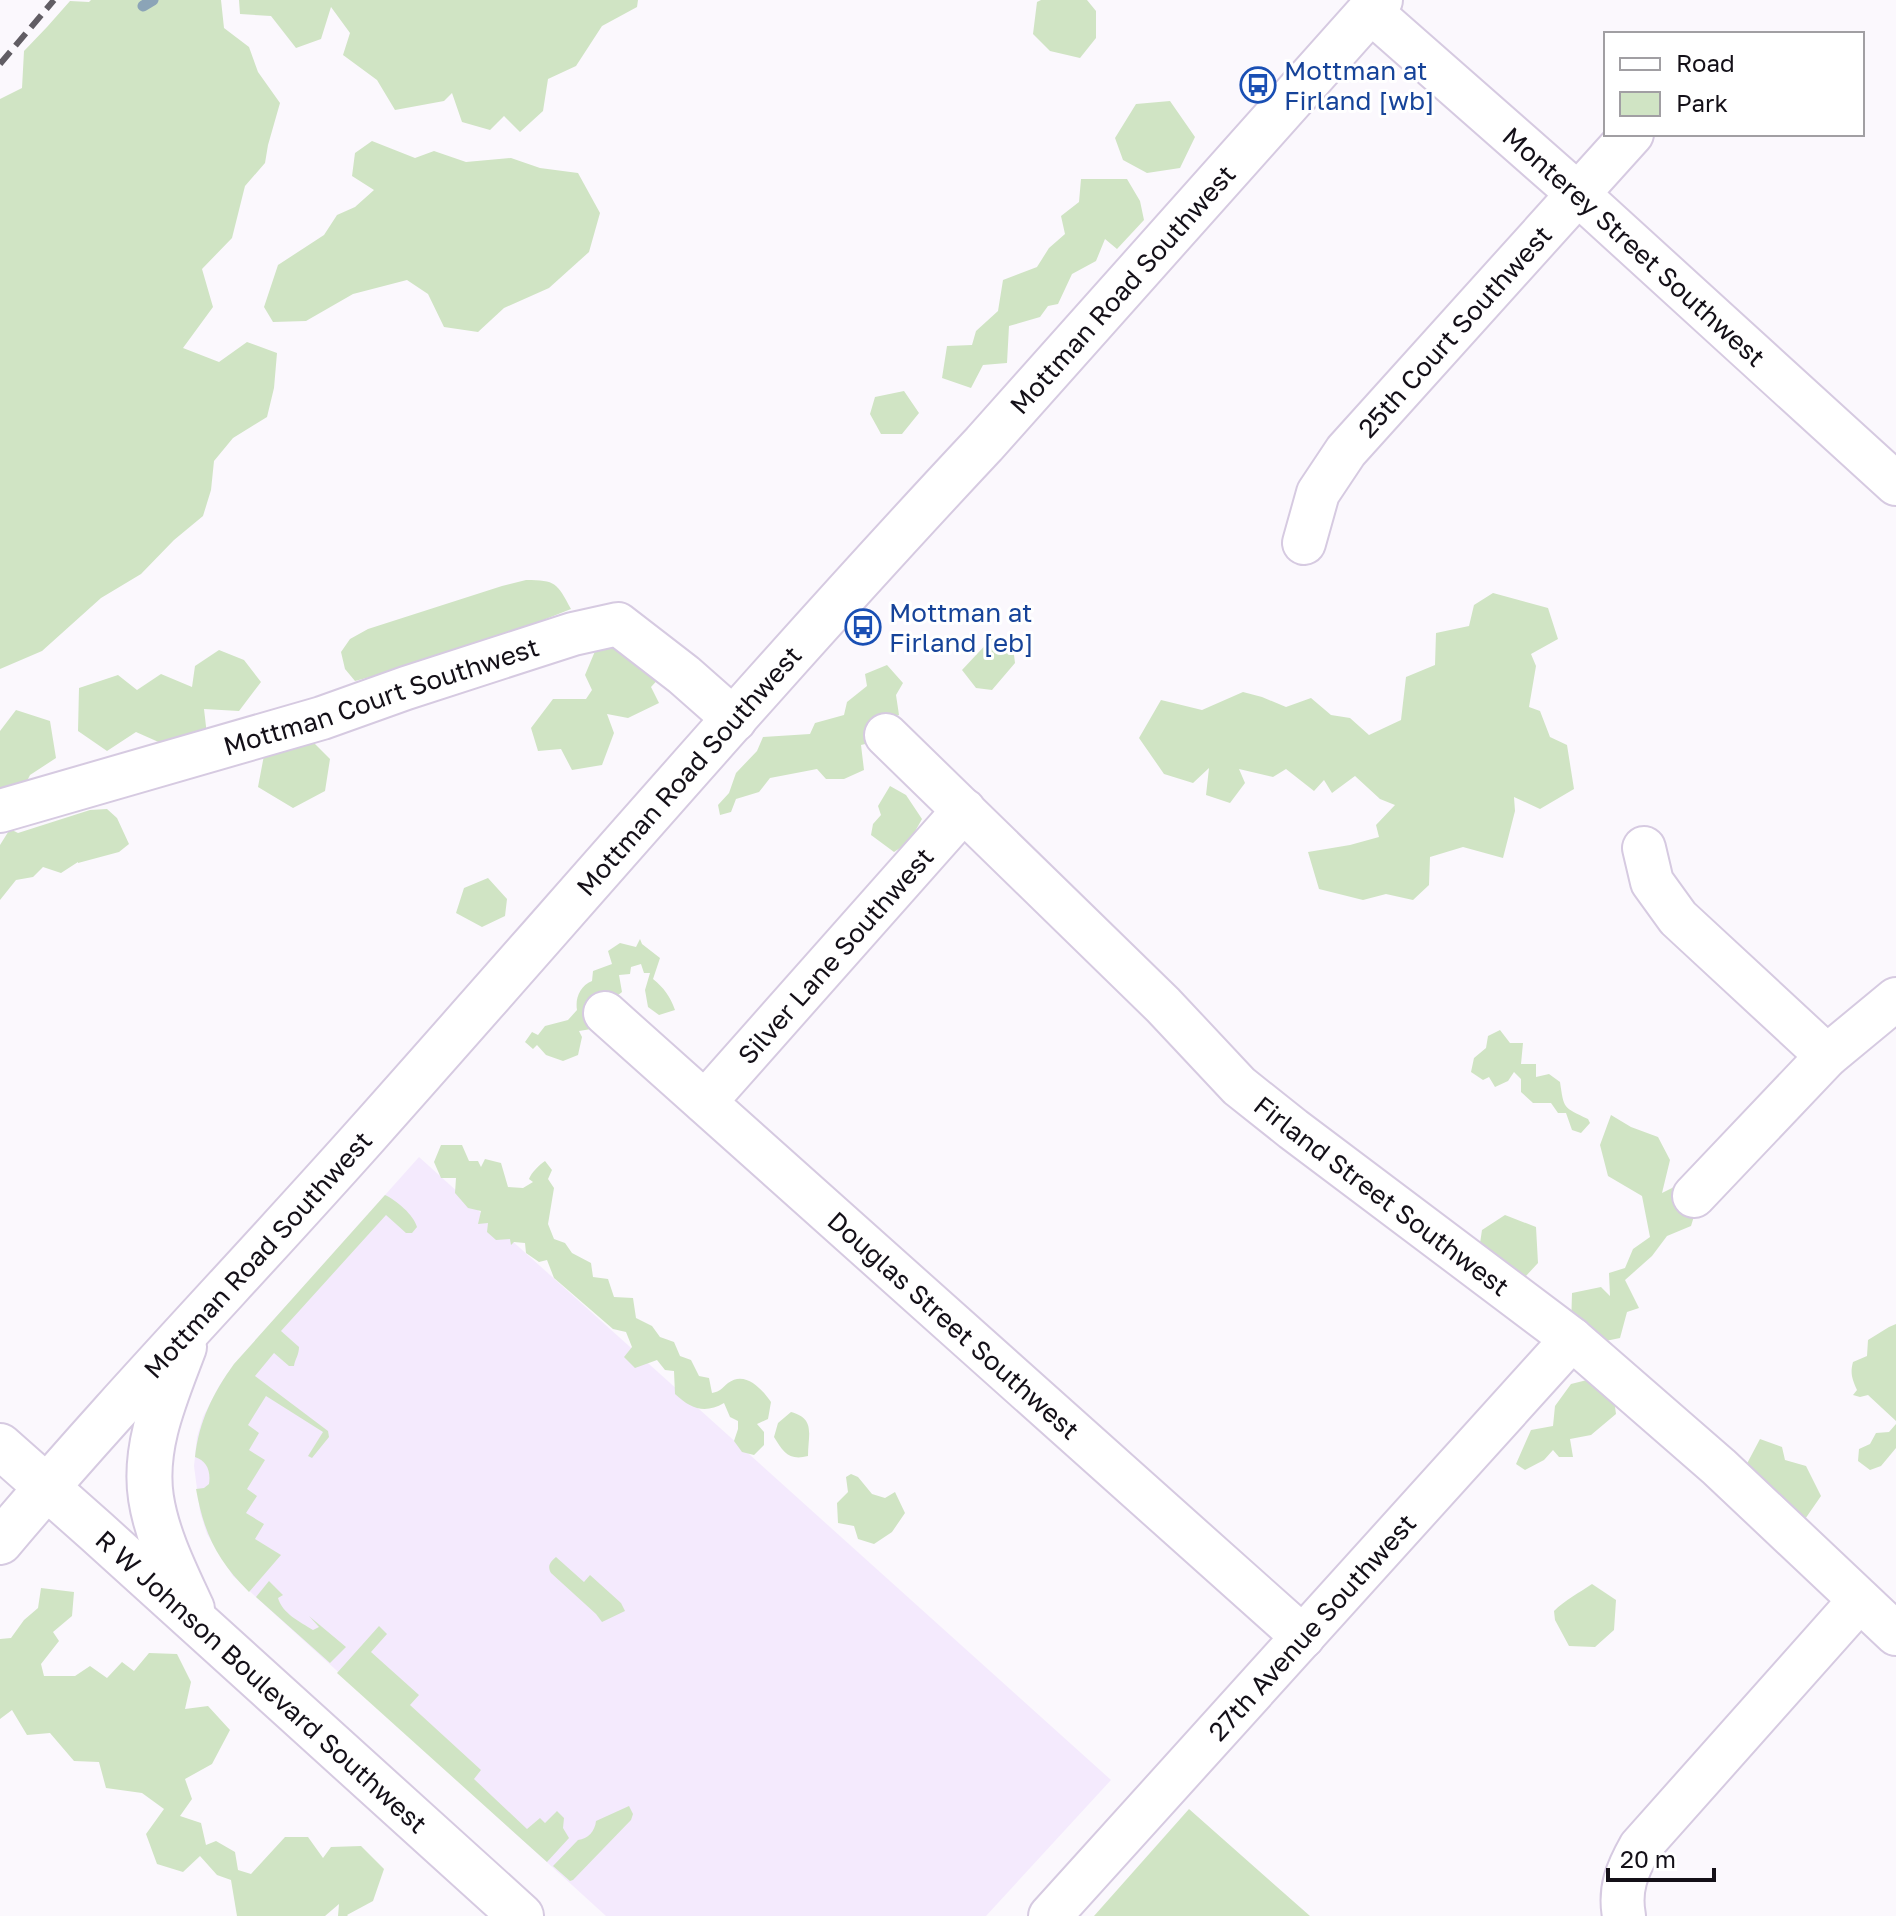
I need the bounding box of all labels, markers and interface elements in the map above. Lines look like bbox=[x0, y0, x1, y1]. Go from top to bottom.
legend bbox=[1604, 32, 1864, 136]
text: Road bbox=[1676, 48, 1735, 77]
place label: Mottman at Firland [wb] bbox=[1284, 55, 1435, 116]
bus stop icon: Mottman at Firland [wb] bbox=[1239, 66, 1277, 104]
text: Park bbox=[1676, 88, 1728, 117]
street label: Monterey Street Southwest bbox=[1497, 120, 1772, 373]
street label: Mottman Road Southwest bbox=[1003, 158, 1241, 420]
street label: 25th Court Southwest bbox=[1351, 219, 1558, 443]
place label: Mottman at Firland [eb] bbox=[889, 597, 1034, 658]
bus stop icon: Mottman at Firland [eb] bbox=[844, 608, 882, 646]
street label: Mottman Court Southwest bbox=[220, 631, 542, 761]
street label: Mottman Road Southwest bbox=[570, 639, 807, 902]
street label: Silver Lane Southwest bbox=[731, 841, 939, 1070]
street label: Firland Street Southwest bbox=[1248, 1089, 1516, 1302]
street label: Mottman Road Southwest bbox=[137, 1125, 378, 1384]
street label: Douglas Street Southwest bbox=[822, 1205, 1086, 1445]
street label: 27th Avenue Southwest bbox=[1201, 1507, 1422, 1746]
street label: R W Johnson Boulevard Southwest bbox=[90, 1523, 434, 1839]
scale bar bbox=[1608, 1832, 1714, 1882]
text: 20 m bbox=[1620, 1844, 1676, 1873]

